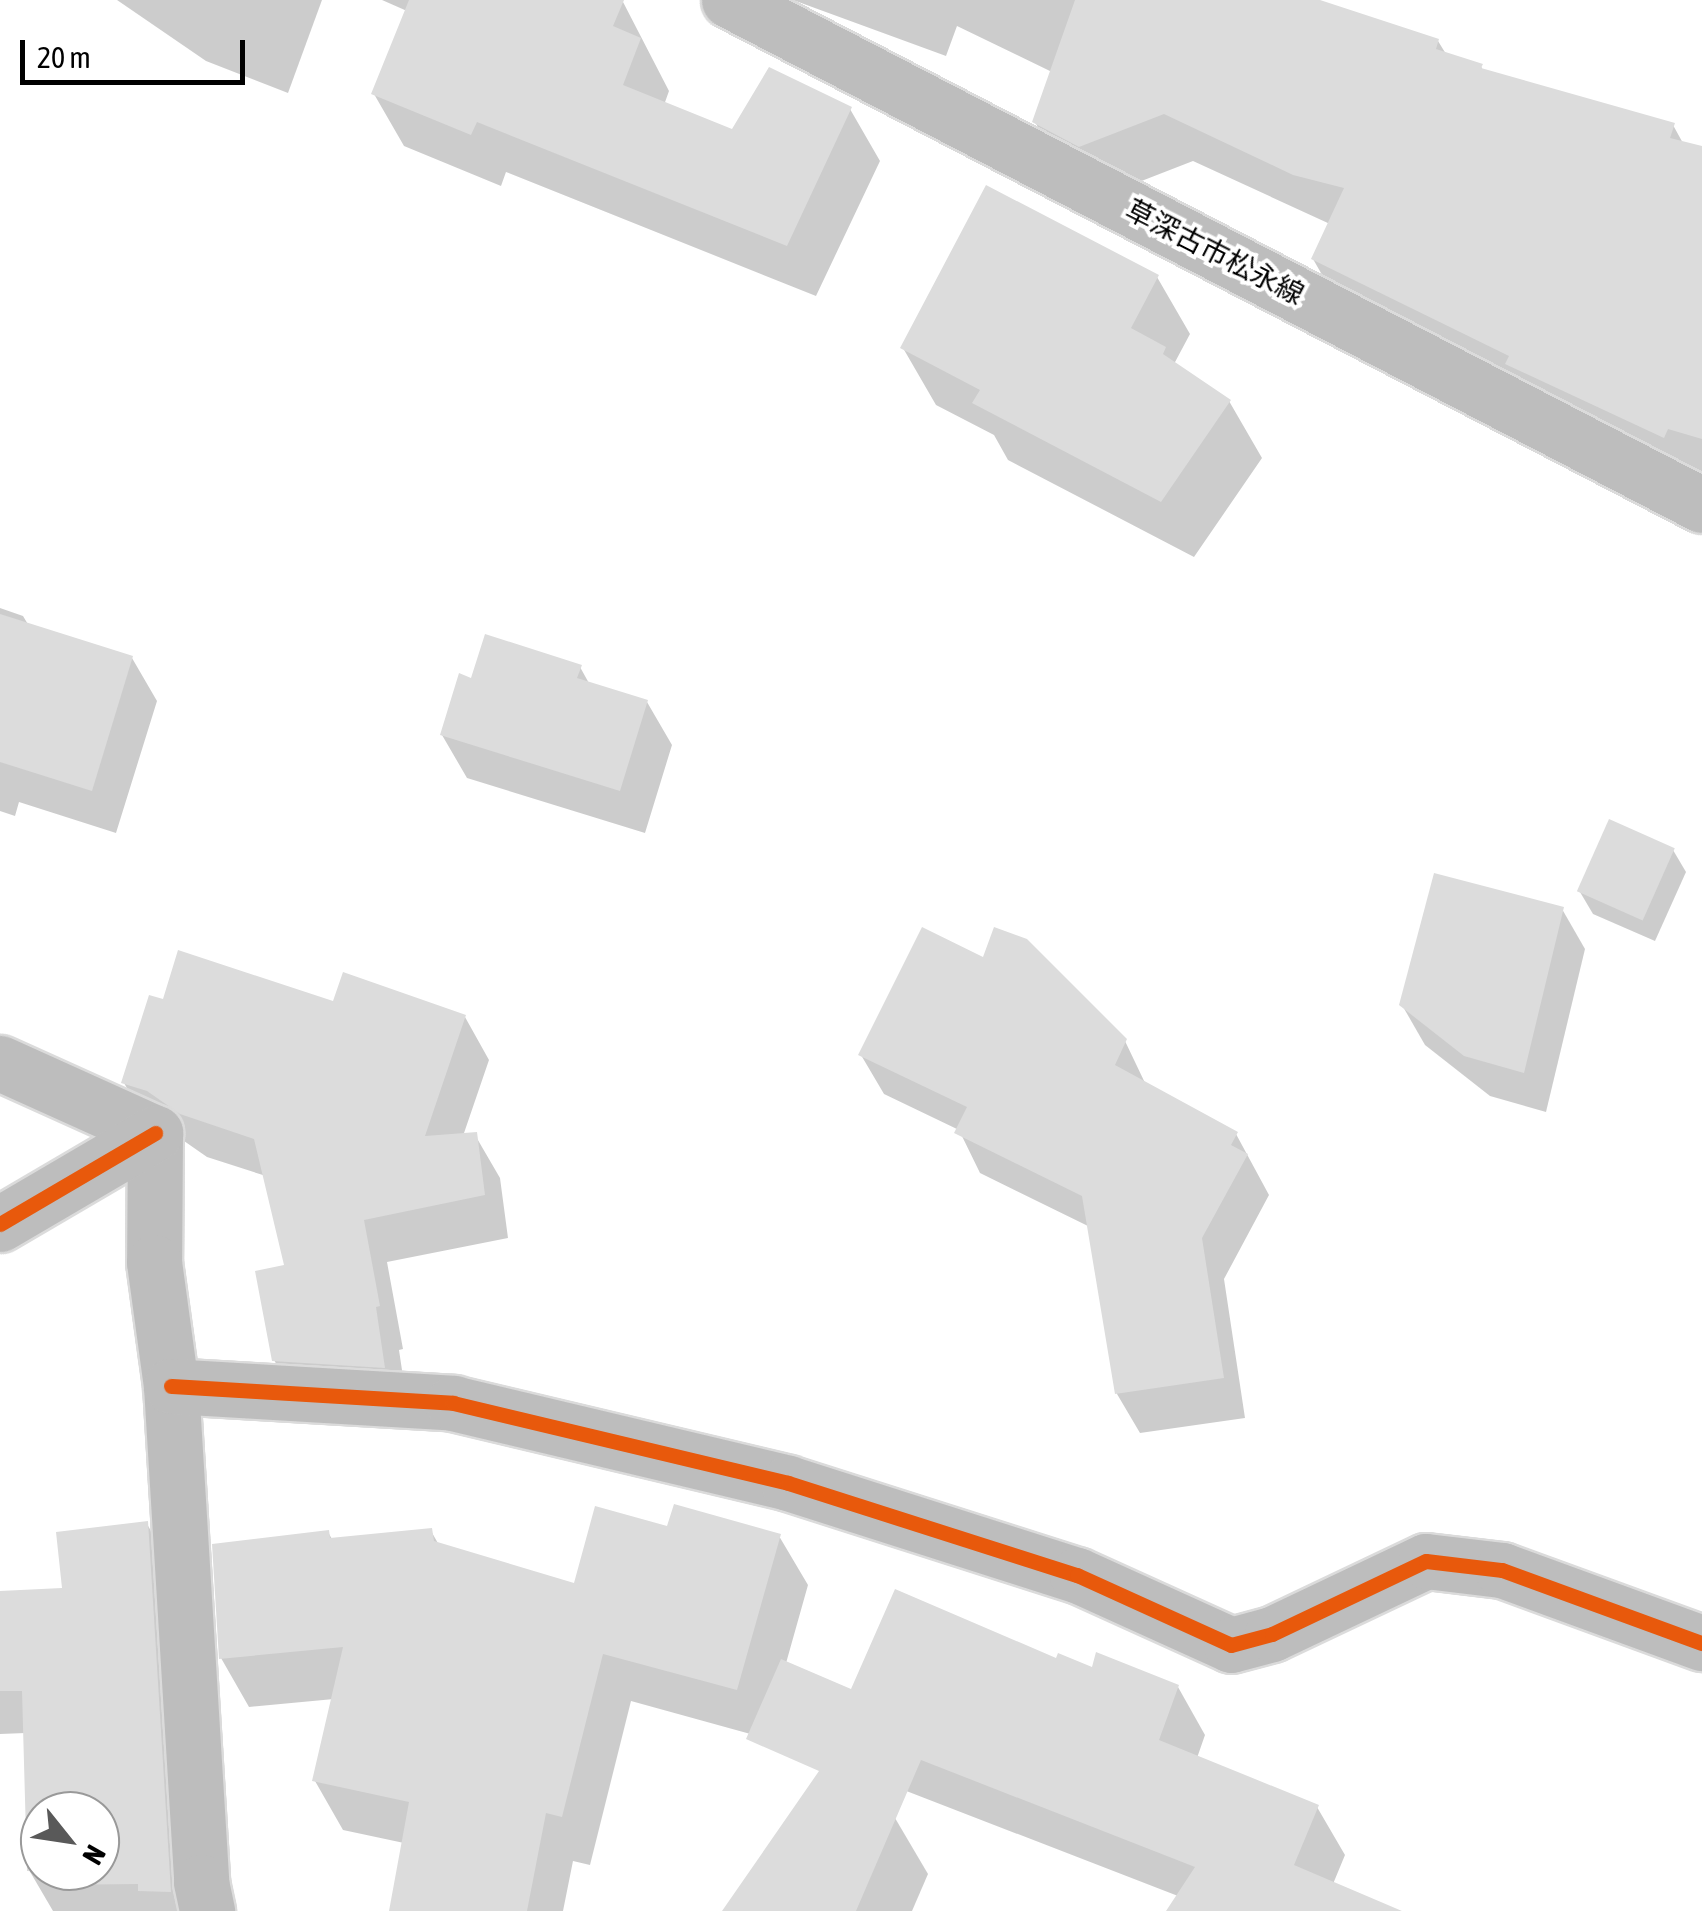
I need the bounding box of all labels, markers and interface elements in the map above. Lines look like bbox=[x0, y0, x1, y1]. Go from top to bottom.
scale bar bbox=[25, 20, 250, 82]
text: 20 m bbox=[37, 40, 91, 74]
street label: 草深古市松永線 bbox=[1120, 193, 1310, 311]
north arrow bbox=[20, 1791, 120, 1891]
text: N bbox=[76, 1840, 112, 1870]

